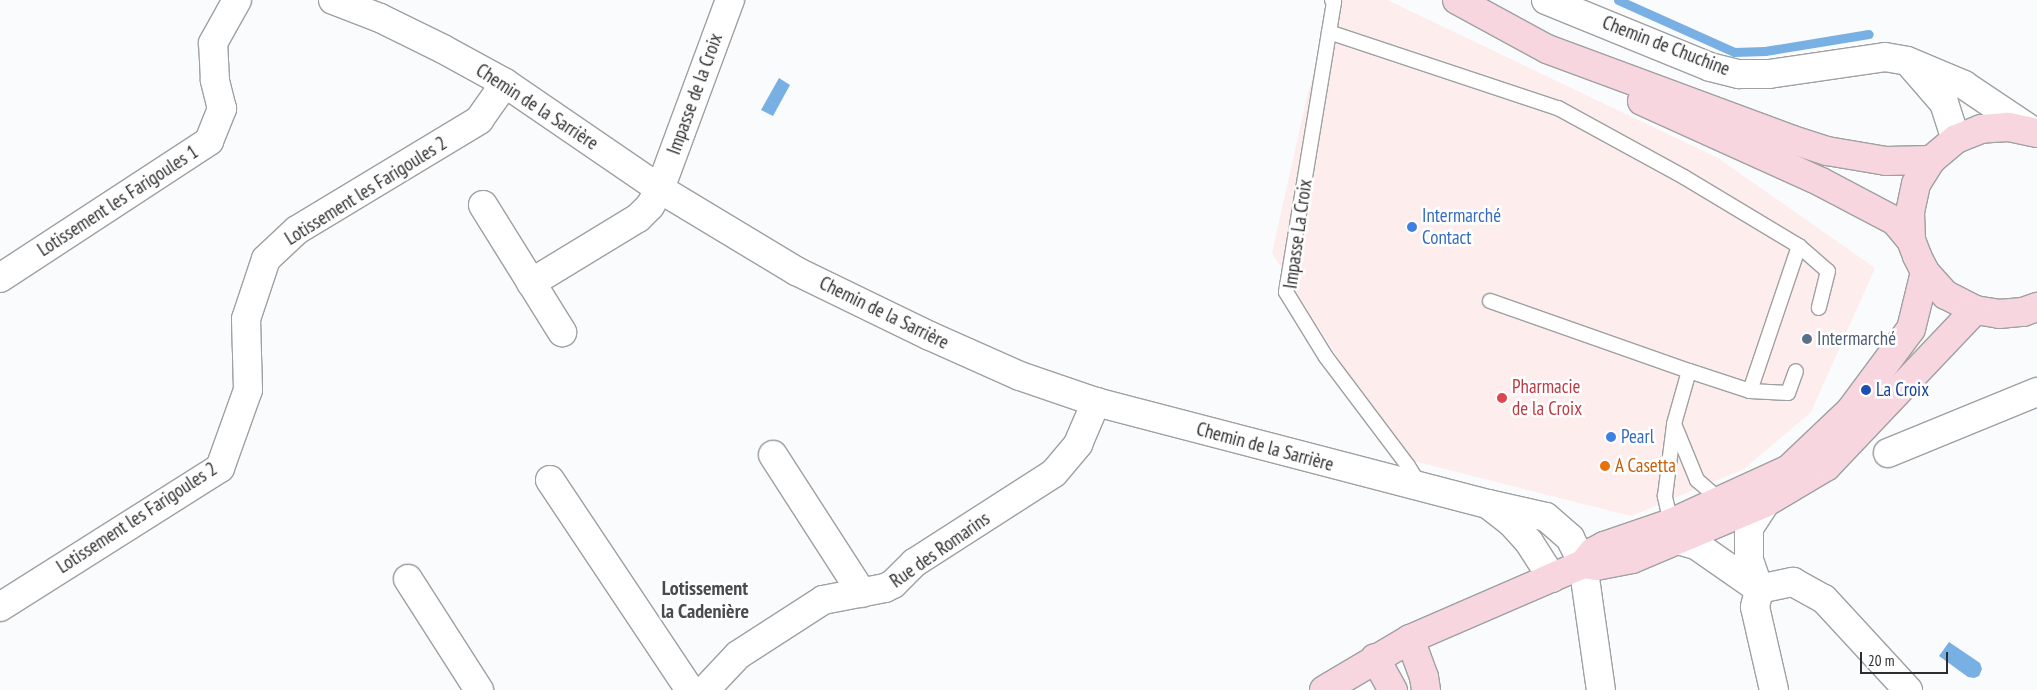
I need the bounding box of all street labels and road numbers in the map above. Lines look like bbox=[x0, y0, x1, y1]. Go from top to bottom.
street label: Chemin de Chuchine bbox=[1599, 11, 1733, 81]
street label: Impasse de la Croix bbox=[663, 30, 727, 158]
street label: Chemin de la Sarrière bbox=[472, 59, 602, 155]
street label: Lotissement les Farigoules 2 bbox=[281, 132, 451, 250]
street label: Lotissement les Farigoules 1 bbox=[34, 141, 202, 261]
street label: Impasse La Croix bbox=[1279, 178, 1317, 290]
street label: Chemin de la Sarrière bbox=[816, 272, 952, 354]
street label: Chemin de la Sarrière bbox=[1194, 418, 1336, 476]
street label: Lotissement les Farigoules 2 bbox=[53, 458, 221, 578]
street label: Rue des Romarins bbox=[886, 507, 994, 593]

